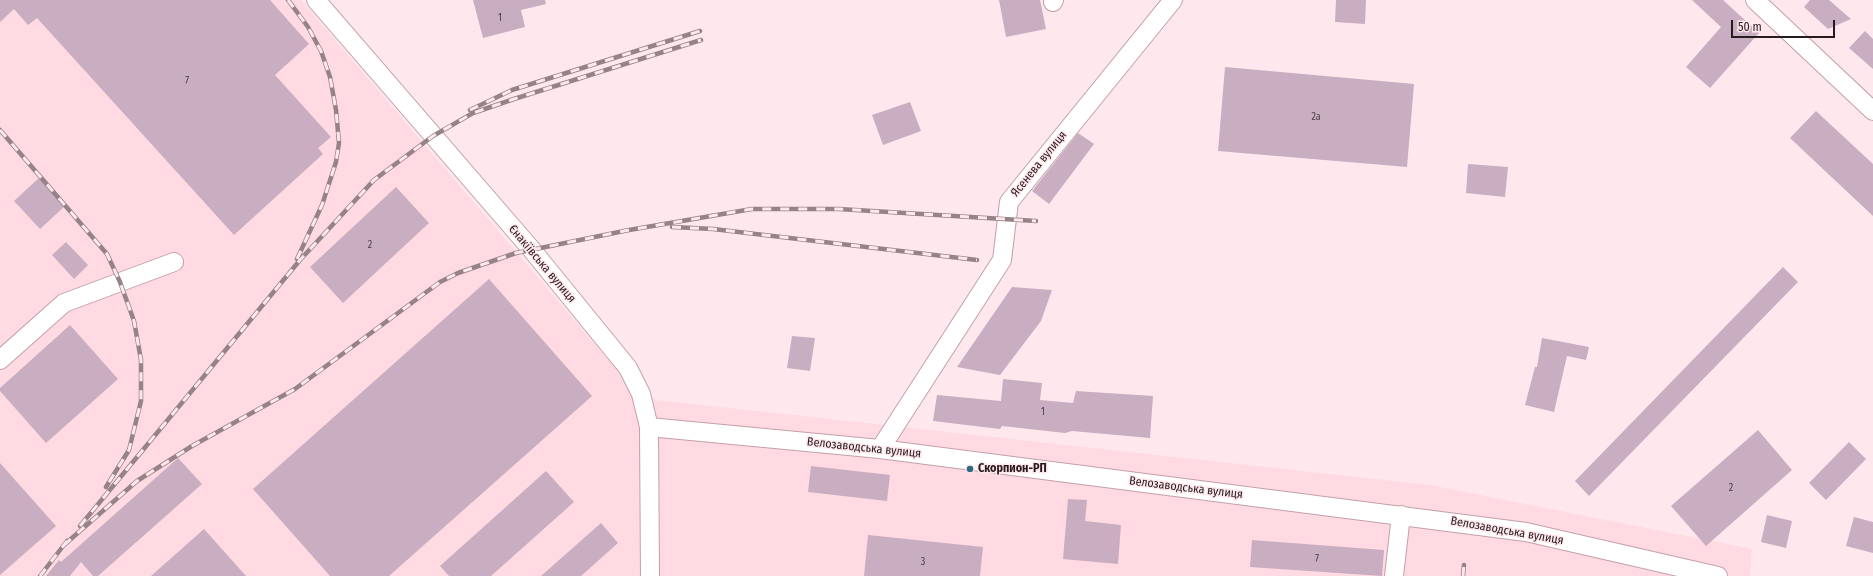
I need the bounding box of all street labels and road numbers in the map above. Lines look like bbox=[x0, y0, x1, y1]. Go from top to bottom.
street label: Ясенева вулиця bbox=[1008, 128, 1070, 200]
street label: Єнакіївська вулиця bbox=[505, 222, 579, 306]
street label: Велозаводська вулиця bbox=[806, 435, 922, 461]
street label: Велозаводська вулиця bbox=[1128, 474, 1244, 502]
street label: Велозаводська вулиця bbox=[1449, 514, 1565, 548]

